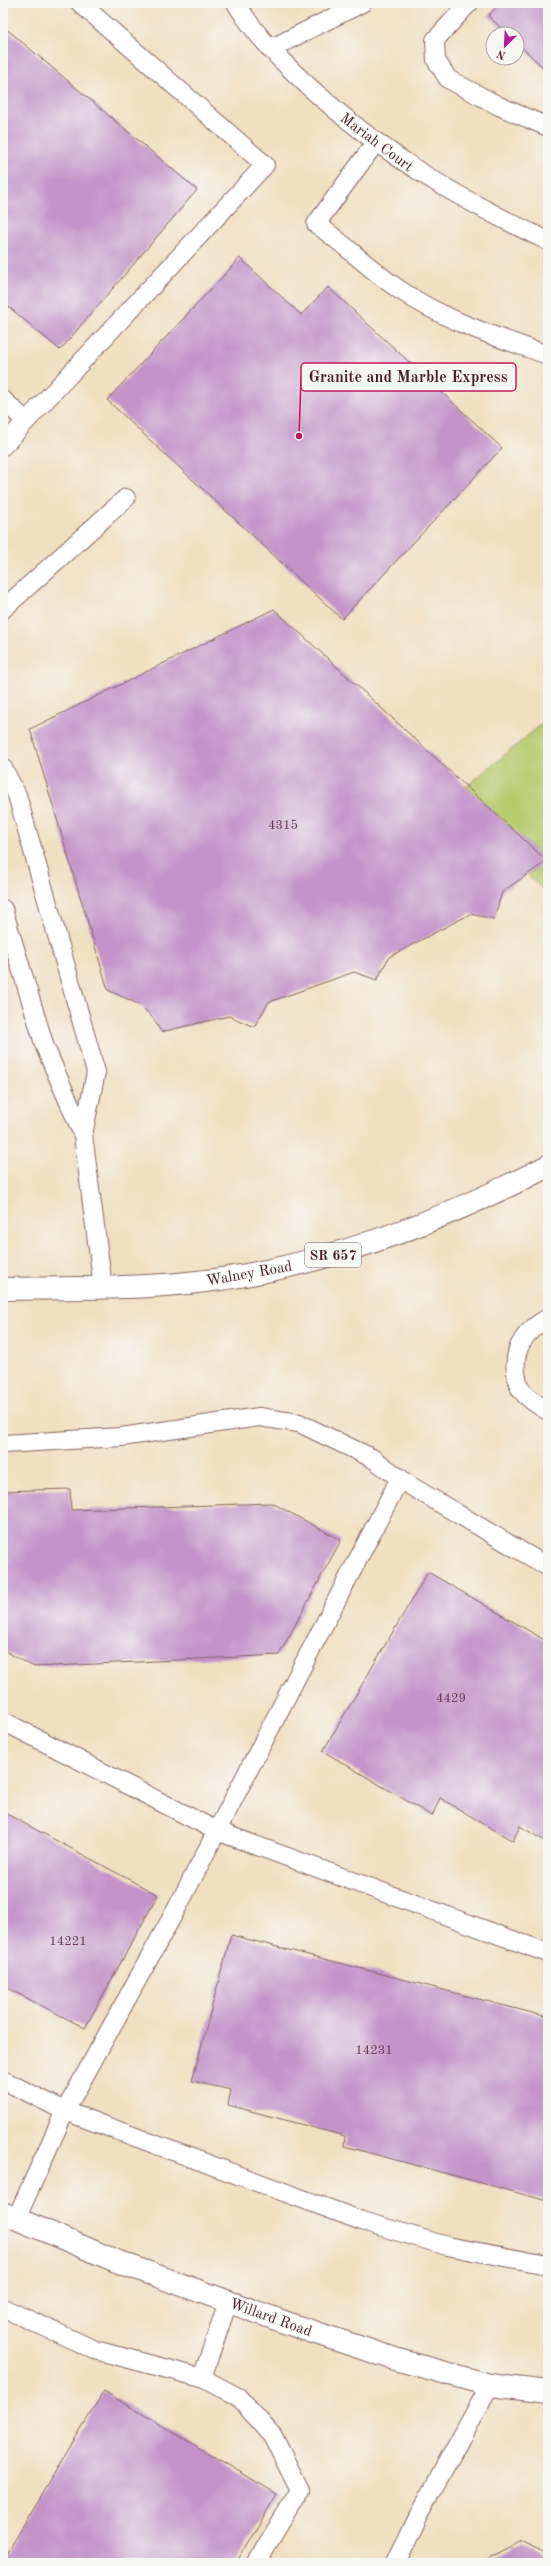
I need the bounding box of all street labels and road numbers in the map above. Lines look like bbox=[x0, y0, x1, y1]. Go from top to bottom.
street label: Mariah Court bbox=[337, 111, 415, 175]
road number: SR 657 bbox=[305, 1243, 361, 1267]
street label: Walney Road bbox=[205, 1260, 293, 1289]
street label: Willard Road bbox=[227, 2297, 314, 2340]

